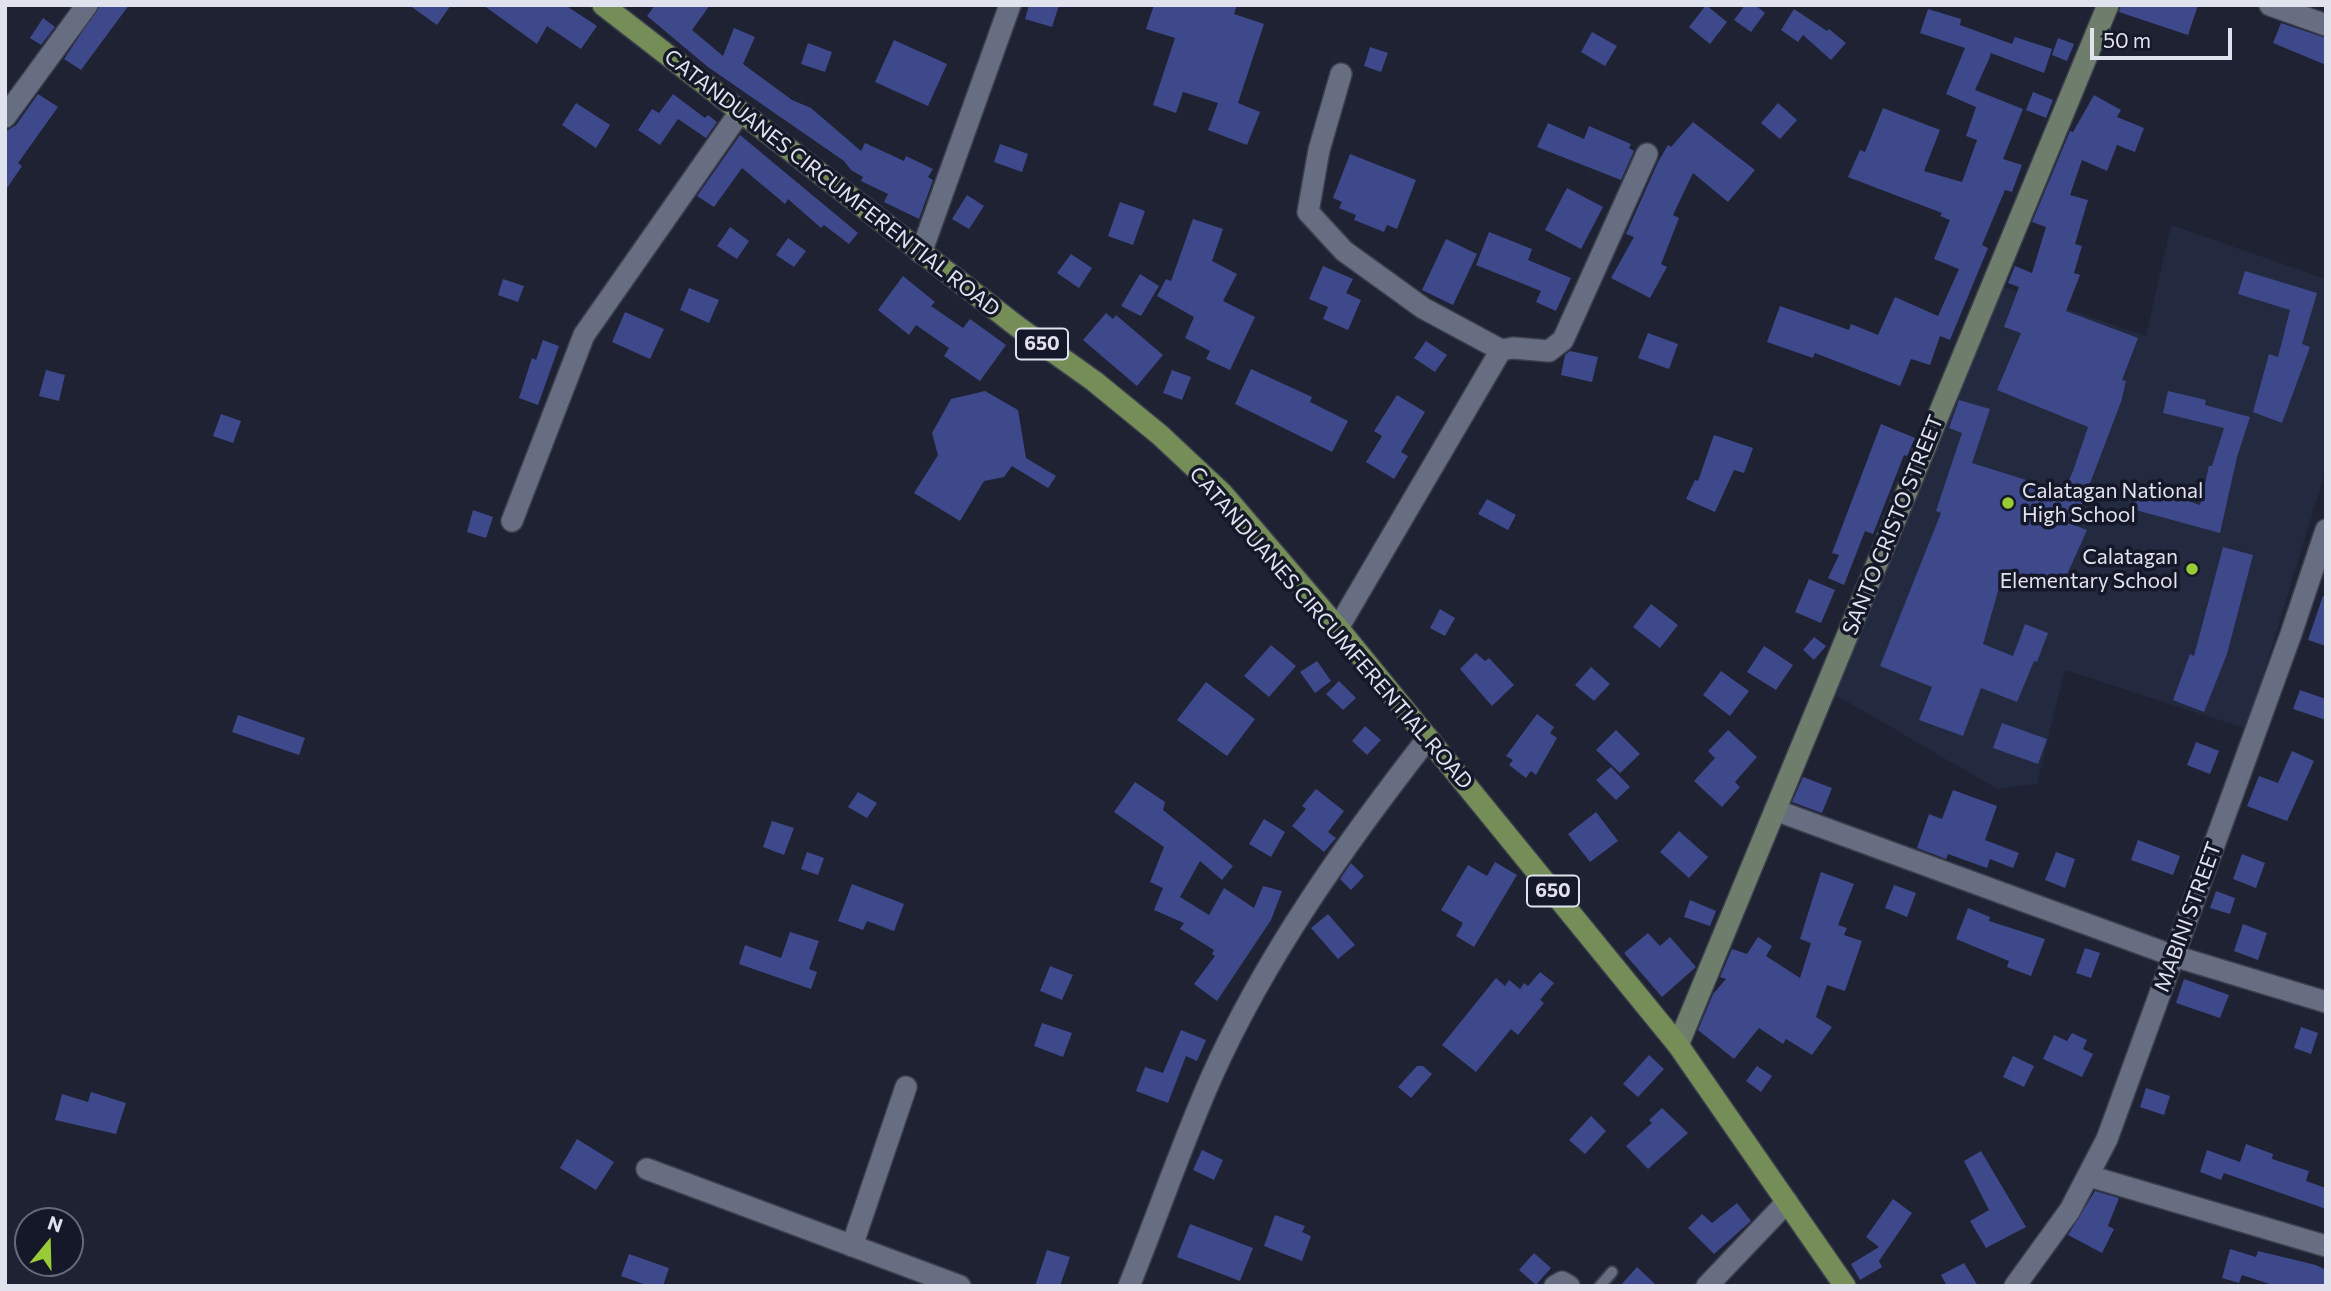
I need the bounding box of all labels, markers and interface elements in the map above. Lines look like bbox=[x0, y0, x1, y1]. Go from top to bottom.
scale bar bbox=[2093, 14, 2235, 58]
text: 50 m bbox=[2103, 27, 2151, 52]
street label: CATANDUANES CIRCUMFERENTIAL ROAD bbox=[659, 44, 1005, 322]
road number: 650 bbox=[1016, 328, 1068, 360]
street label: SANTO CRISTO STREET bbox=[1837, 411, 1949, 639]
street label: CATANDUANES CIRCUMFERENTIAL ROAD bbox=[1184, 462, 1478, 794]
place label: Calatagan National High School bbox=[2022, 478, 2203, 528]
marker: Calatagan National High School bbox=[2000, 495, 2016, 511]
place label: Calatagan Elementary School bbox=[2000, 544, 2178, 594]
marker: Calatagan Elementary School bbox=[2184, 561, 2200, 577]
street label: MABINI STREET bbox=[2149, 839, 2227, 995]
road number: 650 bbox=[1527, 876, 1579, 906]
north arrow bbox=[14, 1207, 84, 1277]
text: N bbox=[45, 1210, 66, 1237]

